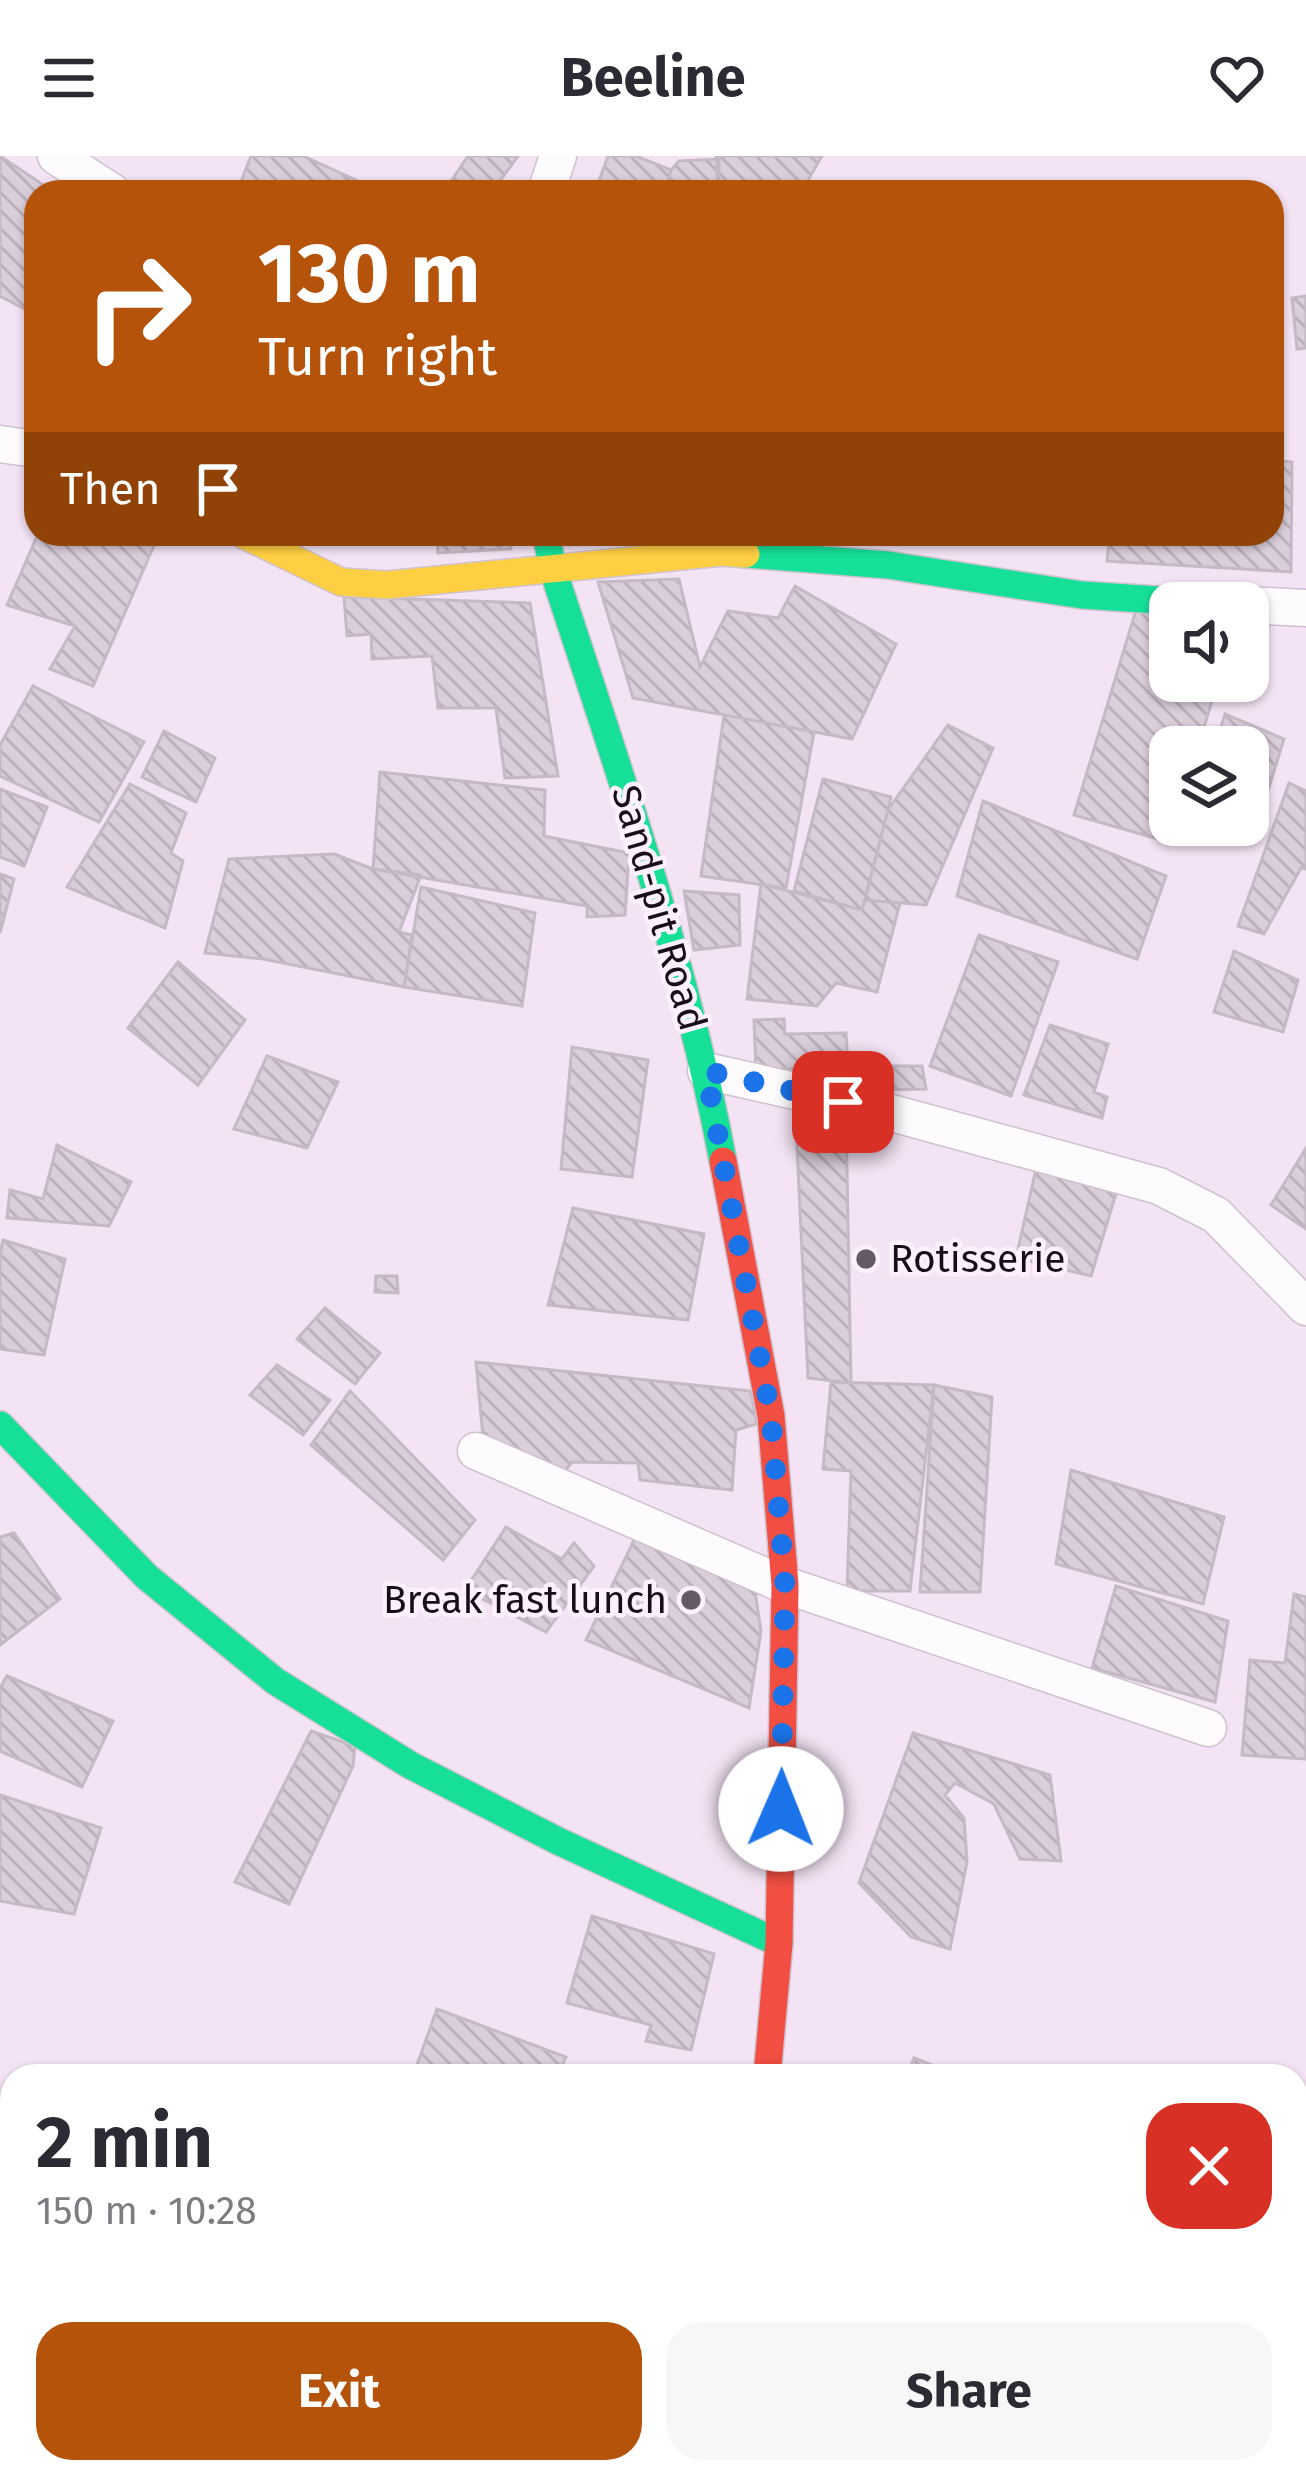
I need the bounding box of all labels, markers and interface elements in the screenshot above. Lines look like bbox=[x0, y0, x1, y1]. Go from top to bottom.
icon: menu bbox=[36, 45, 102, 111]
icon: heart bbox=[1204, 45, 1270, 111]
text: Beeline bbox=[560, 46, 746, 110]
text: 130 m bbox=[258, 223, 481, 324]
icon: right bbox=[60, 228, 216, 384]
text: Turn right bbox=[258, 325, 497, 389]
icon: arrive bbox=[185, 456, 251, 522]
text: Then bbox=[60, 462, 161, 516]
map controls bbox=[1149, 582, 1269, 846]
button: sound bbox=[1149, 582, 1269, 702]
button: layers bbox=[1149, 726, 1269, 846]
street label: Sand-pit Road bbox=[602, 780, 716, 1036]
pin bbox=[792, 1051, 894, 1153]
icon: arrive bbox=[810, 1069, 876, 1135]
place label: Rotisserie bbox=[890, 1236, 1065, 1282]
marker: Rotisserie bbox=[853, 1246, 879, 1272]
place label: Break fast lunch bbox=[383, 1577, 667, 1623]
marker: Break fast lunch bbox=[678, 1587, 704, 1613]
position arrow bbox=[718, 1746, 844, 1872]
text: 2 min bbox=[36, 2100, 213, 2186]
button: close bbox=[1146, 2103, 1272, 2229]
text: 150 m · 10:28 bbox=[36, 2188, 257, 2234]
button: Exit bbox=[36, 2322, 642, 2460]
button: Share bbox=[666, 2322, 1272, 2460]

